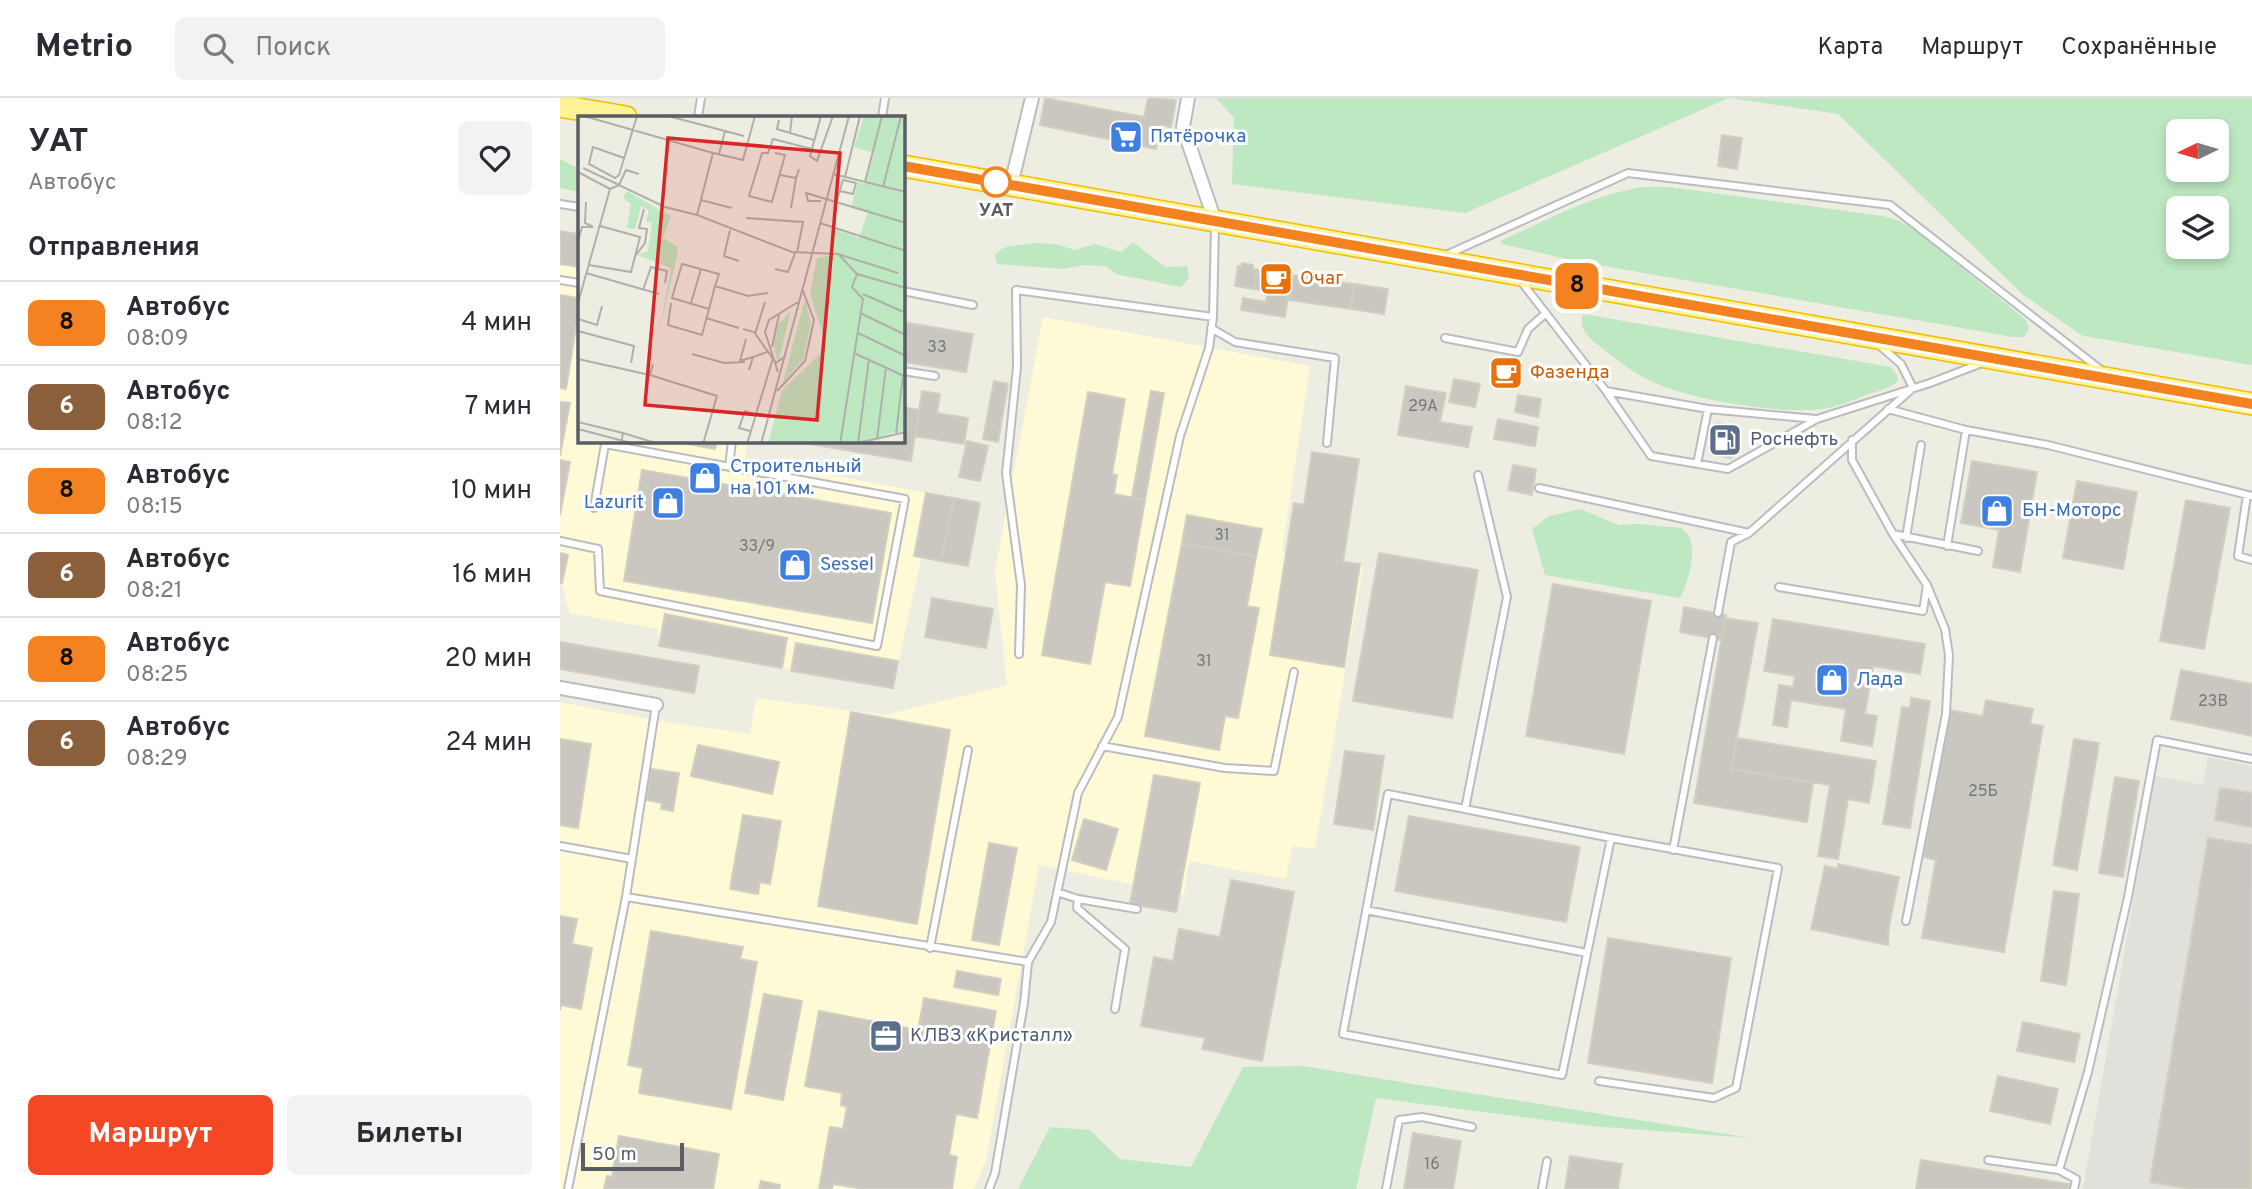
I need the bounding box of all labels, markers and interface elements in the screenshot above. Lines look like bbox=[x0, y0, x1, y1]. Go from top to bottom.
search box bbox=[175, 17, 665, 80]
text: Metrio bbox=[35, 27, 133, 69]
icon: search bbox=[199, 29, 237, 67]
text: Поиск bbox=[255, 32, 331, 65]
text: Карта bbox=[1817, 33, 1883, 63]
text: Маршрут bbox=[1921, 33, 2023, 63]
text: Сохранённые bbox=[2061, 33, 2217, 63]
inset map bbox=[578, 116, 905, 443]
supermarket icon: Пятёрочка bbox=[1107, 118, 1145, 156]
north arrow bbox=[2166, 119, 2230, 182]
map controls bbox=[2166, 119, 2229, 259]
button: heart bbox=[458, 121, 532, 195]
text: УАТ bbox=[28, 122, 89, 164]
place label: Пятёрочка bbox=[1150, 125, 1246, 149]
marker: УАТ bbox=[981, 167, 1011, 197]
text: Автобус bbox=[28, 169, 116, 198]
button: layers bbox=[2166, 196, 2229, 259]
place label: УАТ bbox=[979, 199, 1013, 223]
text: Отправления bbox=[28, 232, 200, 265]
cafe icon: Очаг bbox=[1257, 260, 1295, 298]
line badge: 8 bbox=[1554, 263, 1600, 309]
place label: Очаг bbox=[1300, 267, 1343, 291]
text: 8 bbox=[1569, 271, 1585, 301]
text: Автобус bbox=[126, 292, 231, 325]
text: 4 мин bbox=[461, 307, 532, 340]
text: 8 bbox=[59, 308, 74, 338]
text: 08:09 bbox=[126, 325, 189, 354]
house number: 33 bbox=[927, 338, 947, 358]
cafe icon: Фазенда bbox=[1487, 354, 1525, 392]
place label: Фазенда bbox=[1530, 361, 1610, 385]
text: Автобус bbox=[126, 376, 231, 409]
text: 7 мин bbox=[465, 391, 532, 424]
text: 6 bbox=[59, 392, 74, 422]
house number: 29А bbox=[1408, 397, 1438, 417]
text: 08:12 bbox=[126, 409, 183, 438]
fuel station icon: Роснефть bbox=[1706, 421, 1744, 459]
place label: Роснефть bbox=[1750, 428, 1838, 452]
place label: Строительный на 101 км. bbox=[730, 455, 862, 501]
shop icon: Строительный на 101 км. bbox=[686, 459, 724, 497]
text: Автобус bbox=[126, 460, 231, 493]
text: 10 мин bbox=[451, 475, 532, 508]
text: 8 bbox=[59, 476, 74, 506]
shop icon: Lazurit bbox=[649, 484, 687, 522]
place label: Lazurit bbox=[584, 491, 644, 515]
shop icon: БН-Моторс bbox=[1978, 492, 2016, 530]
text: 08:15 bbox=[126, 493, 183, 522]
place label: БН-Моторс bbox=[2022, 499, 2122, 523]
house number: 31 bbox=[1214, 526, 1230, 546]
house number: 33/9 bbox=[739, 537, 775, 557]
text: Автобус bbox=[126, 544, 231, 577]
shop icon: Sessel bbox=[776, 546, 814, 584]
place label: Sessel bbox=[820, 553, 874, 577]
text: 16 мин bbox=[452, 559, 532, 592]
text: 6 bbox=[59, 560, 74, 590]
text: 08:21 bbox=[126, 577, 183, 606]
text: Автобус bbox=[126, 628, 231, 661]
text: 20 мин bbox=[445, 643, 532, 676]
text: 8 bbox=[59, 644, 74, 674]
house number: 31 bbox=[1196, 652, 1212, 672]
text: 08:25 bbox=[126, 661, 188, 690]
shop icon: Лада bbox=[1813, 661, 1851, 699]
place label: Лада bbox=[1856, 668, 1903, 692]
house number: 23В bbox=[2198, 692, 2228, 712]
text: Автобус bbox=[126, 712, 231, 745]
text: 24 мин bbox=[446, 727, 532, 760]
text: 6 bbox=[59, 728, 74, 758]
text: 08:29 bbox=[126, 745, 188, 774]
house number: 25Б bbox=[1968, 782, 1998, 802]
office icon: КЛВЗ «Кристалл» bbox=[867, 1017, 905, 1055]
place label: КЛВЗ «Кристалл» bbox=[910, 1024, 1073, 1048]
button: Маршрут bbox=[28, 1095, 273, 1175]
button: Билеты bbox=[287, 1095, 532, 1175]
scale bar bbox=[581, 1140, 684, 1172]
text: 50 m bbox=[592, 1143, 637, 1167]
house number: 16 bbox=[1424, 1155, 1440, 1175]

